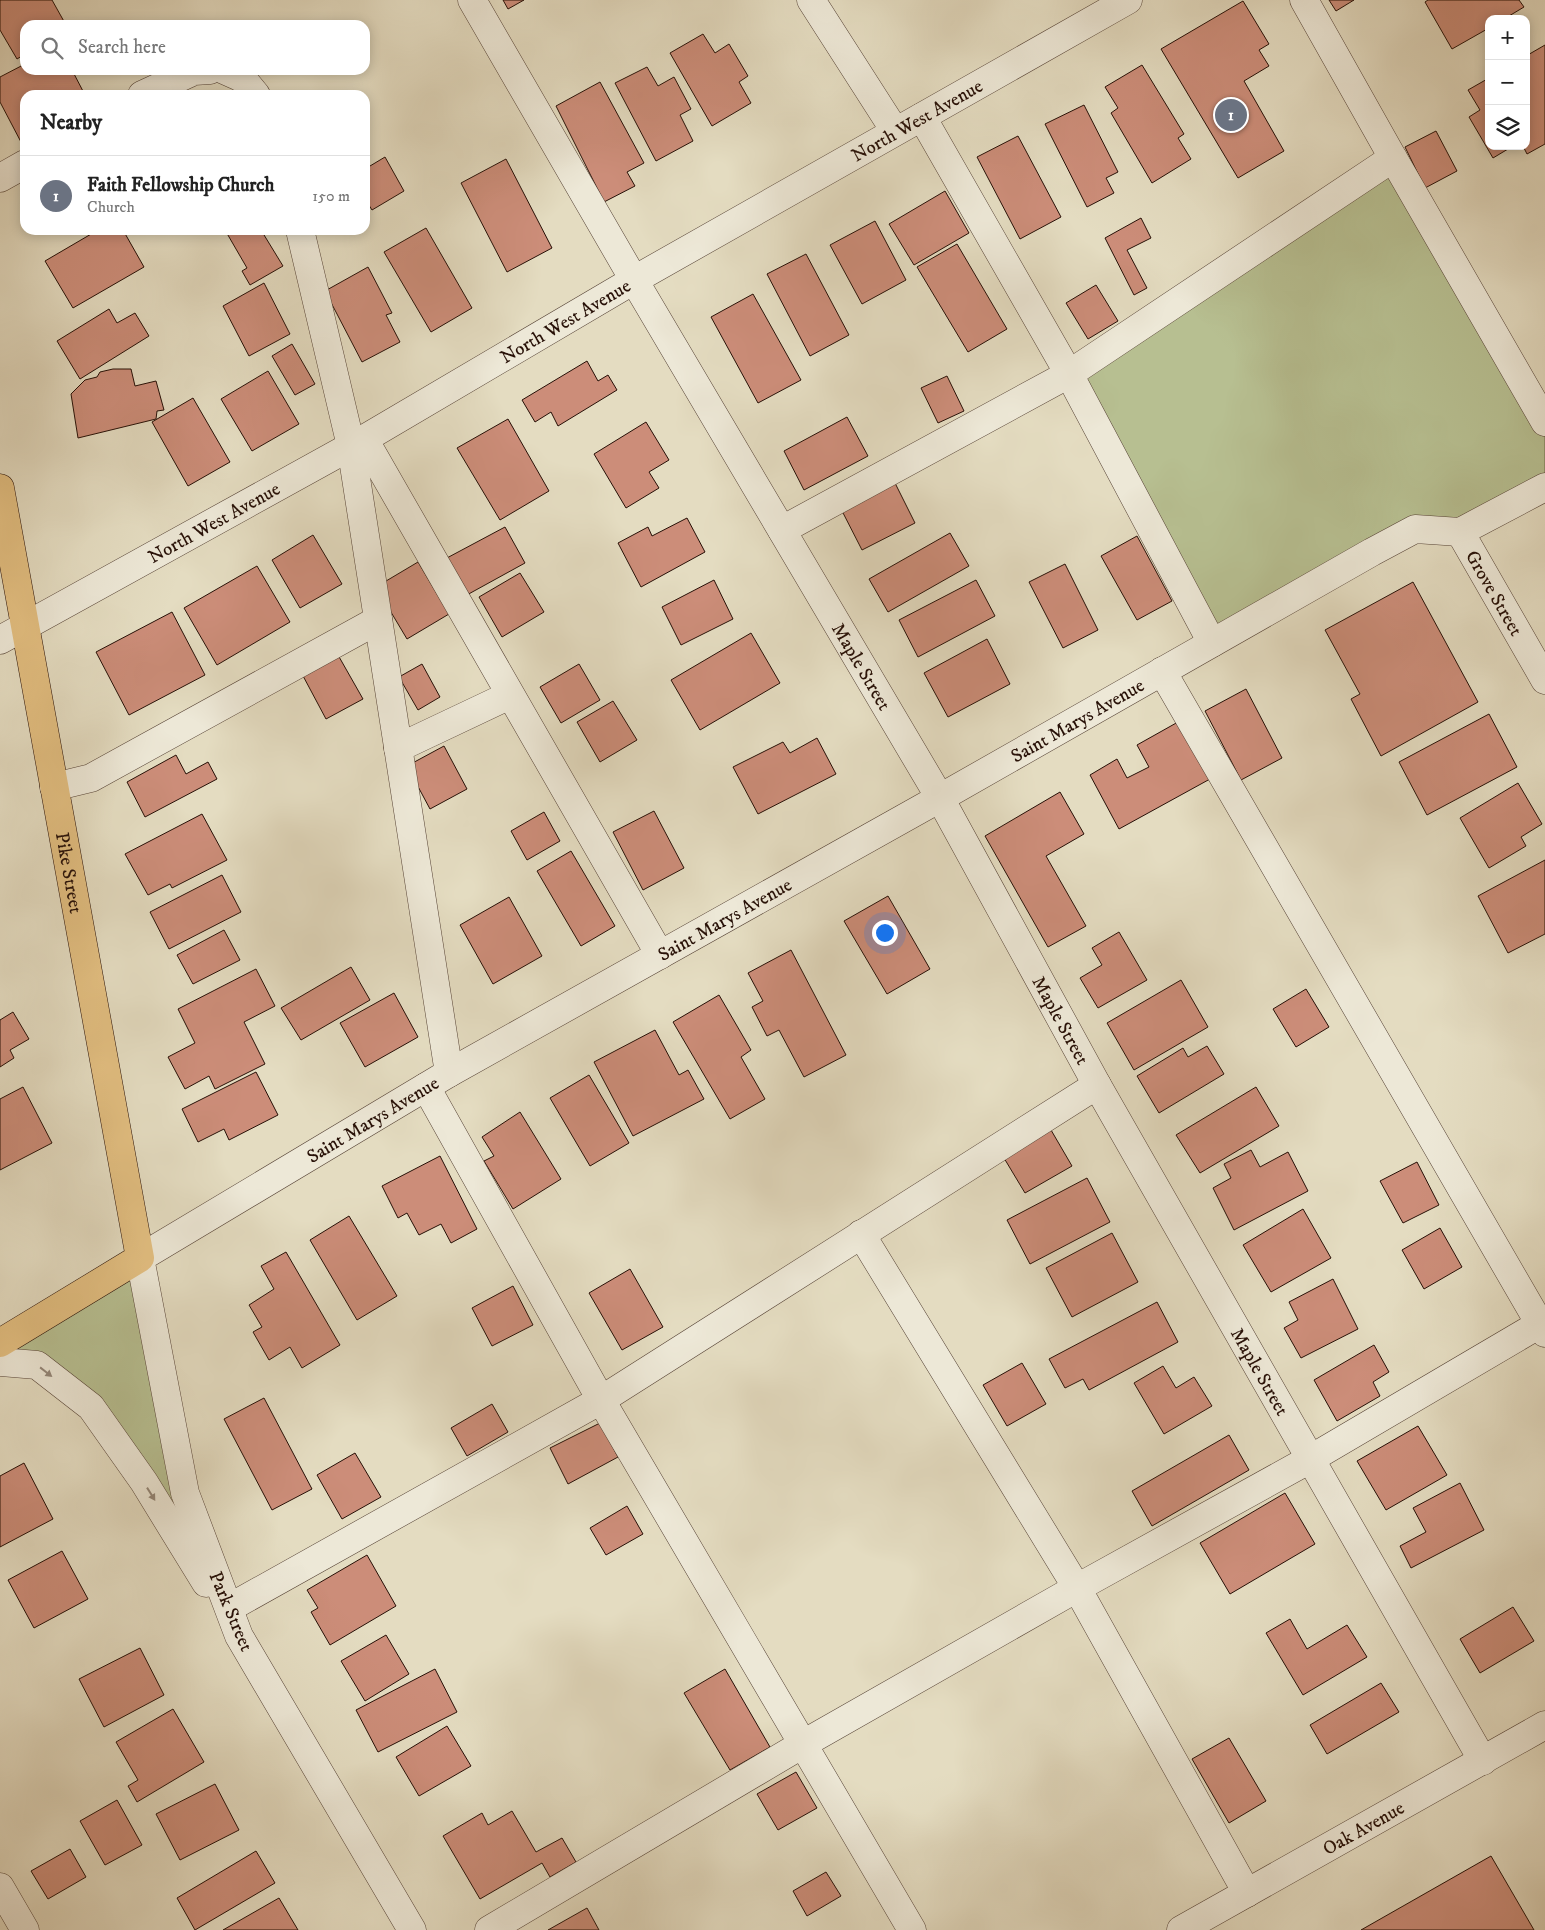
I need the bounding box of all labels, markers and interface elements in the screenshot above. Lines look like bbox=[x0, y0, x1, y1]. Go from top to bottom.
map controls bbox=[1485, 15, 1530, 150]
button: + bbox=[1485, 15, 1530, 60]
search box bbox=[20, 20, 370, 75]
icon: search bbox=[38, 34, 66, 62]
text: Search here bbox=[78, 36, 166, 59]
button: − bbox=[1485, 60, 1530, 105]
street label: North West Avenue bbox=[848, 75, 987, 167]
pin: 1 bbox=[1215, 96, 1247, 134]
button: layers bbox=[1485, 105, 1530, 150]
text: Nearby bbox=[40, 110, 102, 136]
text: Faith Fellowship Church bbox=[87, 174, 274, 197]
text: 1 bbox=[53, 186, 59, 206]
text: 150 m bbox=[312, 186, 350, 206]
text: Church bbox=[87, 197, 135, 217]
street label: North West Avenue bbox=[496, 275, 635, 369]
street label: North West Avenue bbox=[144, 478, 284, 569]
street label: Grove Street bbox=[1460, 547, 1527, 640]
street label: Maple Street bbox=[826, 619, 896, 715]
street label: Saint Marys Avenue bbox=[1007, 674, 1149, 768]
street label: Pike Street bbox=[50, 830, 87, 915]
street label: Saint Marys Avenue bbox=[654, 873, 796, 967]
your location bbox=[872, 920, 898, 946]
street label: Maple Street bbox=[1027, 972, 1094, 1069]
street label: Saint Marys Avenue bbox=[303, 1072, 443, 1169]
street label: Maple Street bbox=[1225, 1324, 1293, 1420]
one-way arrow bbox=[39, 1366, 52, 1377]
one-way arrow bbox=[147, 1487, 156, 1500]
street label: Park Street bbox=[204, 1568, 258, 1655]
street label: Oak Avenue bbox=[1319, 1797, 1409, 1861]

